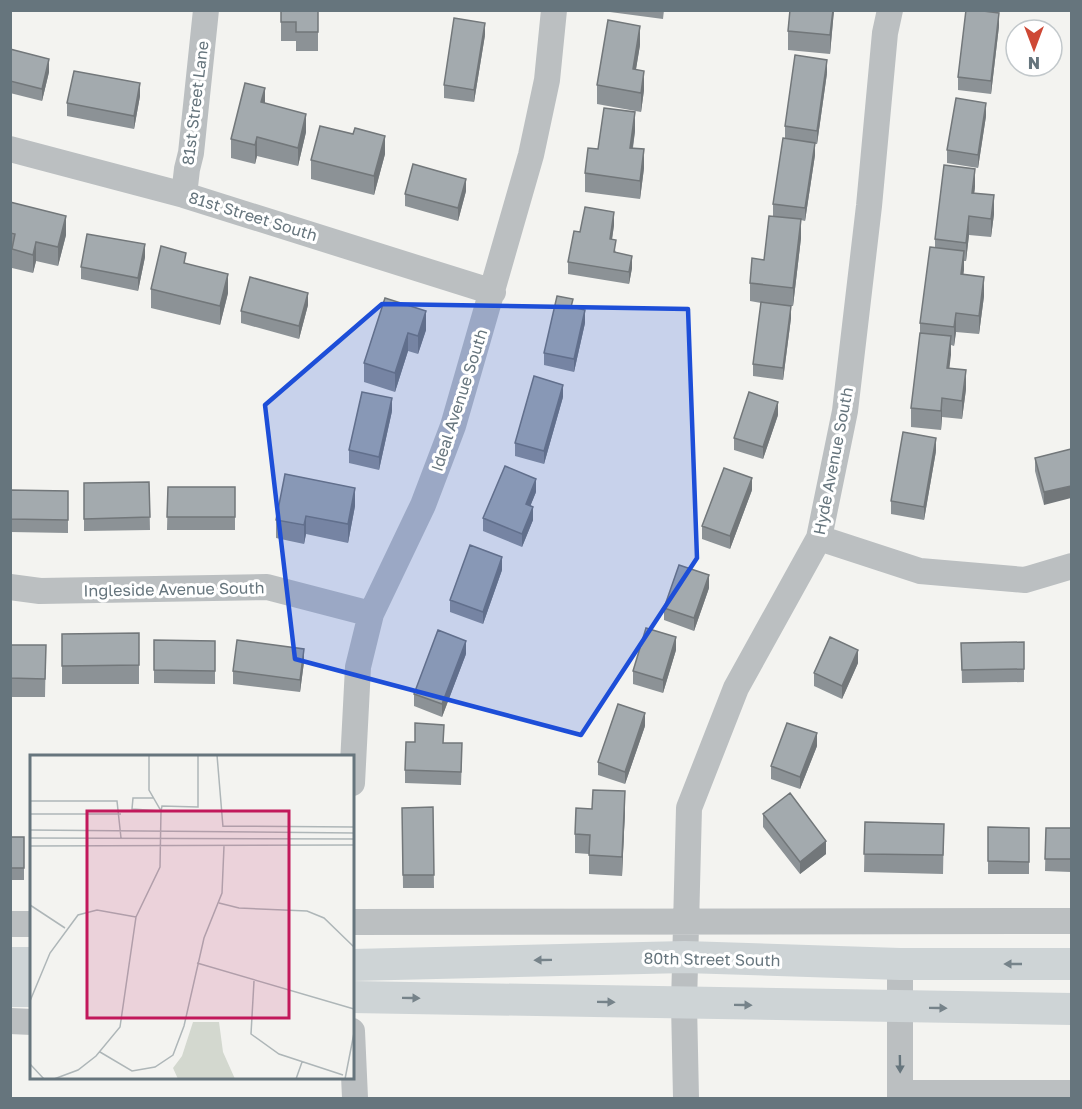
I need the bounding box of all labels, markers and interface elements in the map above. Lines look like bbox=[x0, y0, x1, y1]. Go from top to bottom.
north arrow bbox=[1004, 18, 1064, 78]
street label: 81st Street Lane bbox=[177, 40, 213, 166]
text: N bbox=[1028, 53, 1040, 73]
street label: 81st Street South bbox=[186, 187, 320, 245]
street label: Ideal Avenue South bbox=[427, 326, 491, 474]
street label: Hyde Avenue South bbox=[809, 385, 857, 537]
street label: Ingleside Avenue South bbox=[83, 577, 265, 601]
inset map bbox=[30, 755, 354, 1079]
street label: 80th Street South bbox=[643, 948, 781, 970]
one-way arrow bbox=[533, 956, 552, 965]
one-way arrow bbox=[1004, 959, 1023, 969]
one-way arrow bbox=[401, 993, 420, 1003]
one-way arrow bbox=[596, 997, 615, 1007]
one-way arrow bbox=[733, 1000, 752, 1010]
one-way arrow bbox=[928, 1003, 947, 1013]
one-way arrow bbox=[895, 1055, 904, 1074]

